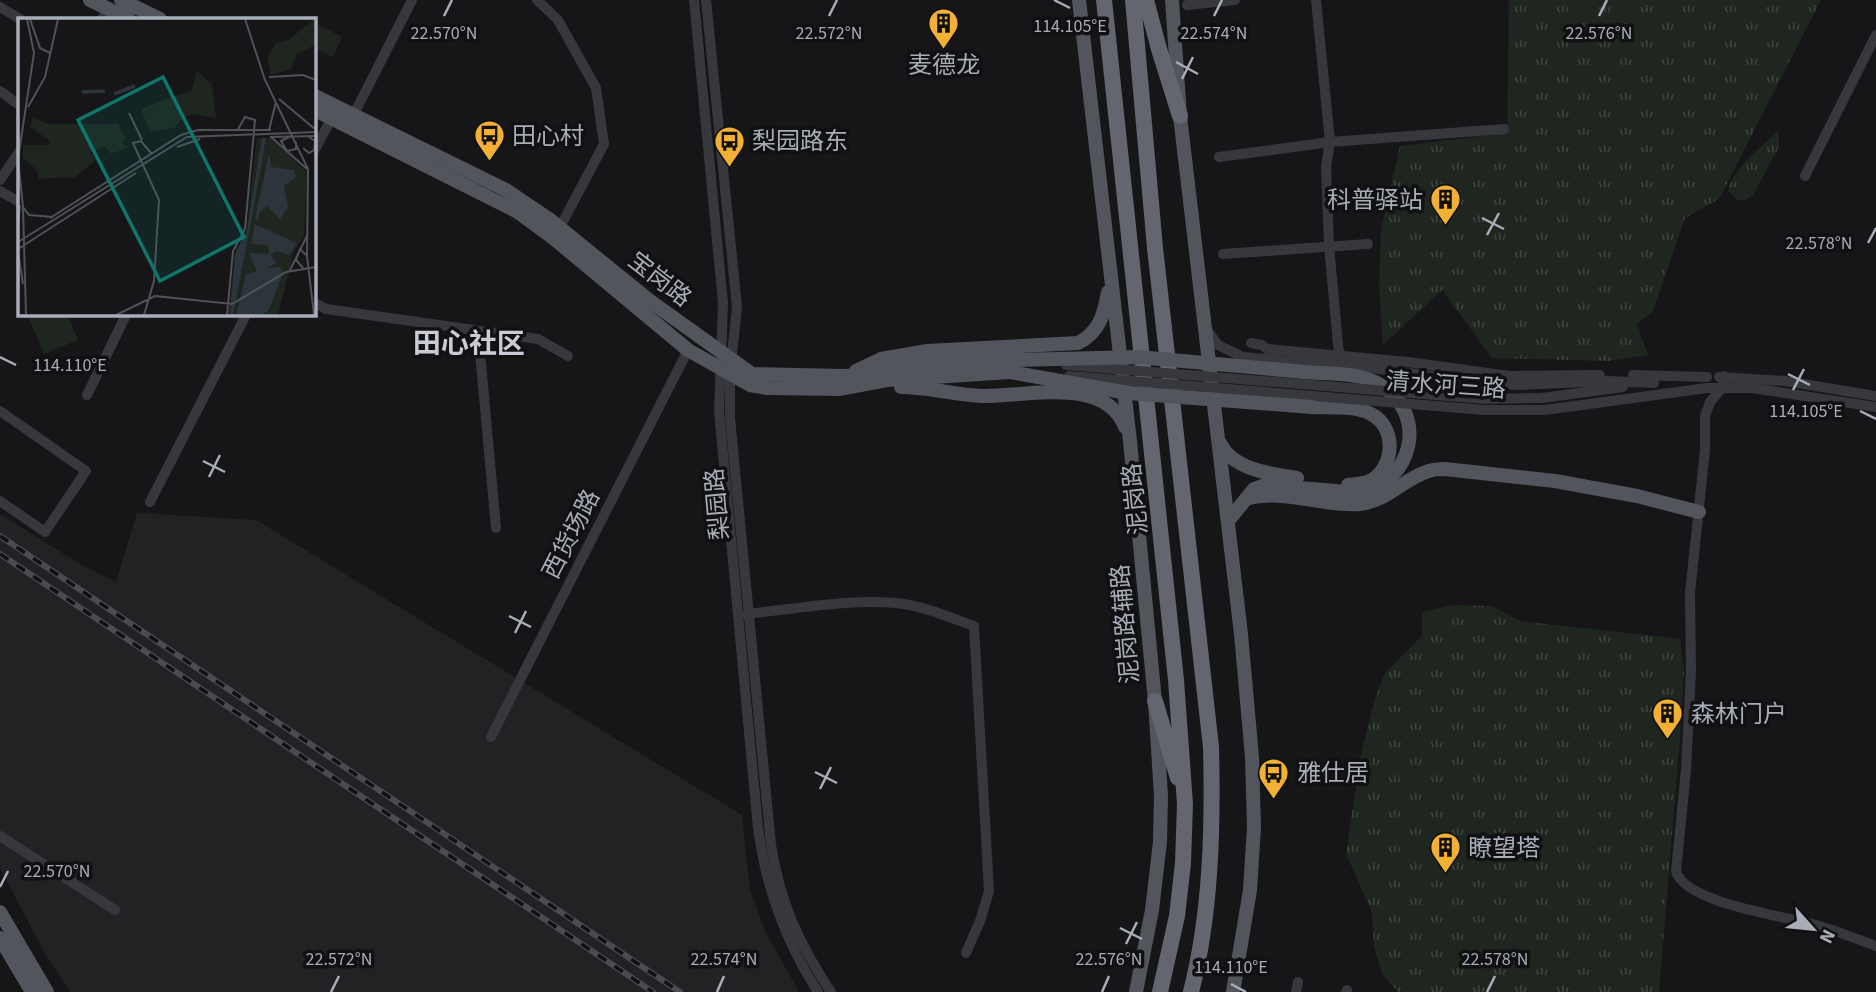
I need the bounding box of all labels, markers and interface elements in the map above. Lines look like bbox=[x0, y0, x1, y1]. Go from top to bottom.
building icon: 麦德龙 bbox=[927, 6, 961, 50]
text: 114.105°E bbox=[1033, 14, 1107, 39]
inset map bbox=[18, 18, 315, 315]
text: 22.570°N bbox=[411, 21, 477, 46]
text: 22.572°N bbox=[796, 21, 862, 46]
text: 22.574°N bbox=[1181, 21, 1247, 46]
text: 22.576°N bbox=[1566, 21, 1632, 46]
place label: 麦德龙 bbox=[908, 48, 980, 83]
bus stop icon: 田心村 bbox=[472, 119, 506, 163]
place label: 田心村 bbox=[512, 119, 584, 154]
bus stop icon: 梨园路东 bbox=[712, 124, 746, 168]
place label: 梨园路东 bbox=[752, 124, 848, 159]
place label: 科普驿站 bbox=[1327, 183, 1423, 218]
building icon: 科普驿站 bbox=[1429, 183, 1463, 227]
text: 22.578°N bbox=[1786, 231, 1852, 256]
street label: 宝岗路 bbox=[621, 243, 699, 315]
district label: 田心社区 bbox=[413, 324, 525, 364]
text: 114.110°E bbox=[33, 353, 107, 378]
street label: 清水河三路 bbox=[1385, 364, 1507, 407]
text: 114.105°E bbox=[1769, 399, 1843, 424]
street label: 泥岗路 bbox=[1114, 461, 1157, 537]
street label: 梨园路 bbox=[697, 467, 738, 541]
street label: 西货场路 bbox=[534, 484, 609, 585]
street label: 泥岗路辅路 bbox=[1103, 563, 1148, 685]
building icon: 森林门户 bbox=[1651, 697, 1685, 741]
place label: 森林门户 bbox=[1691, 697, 1787, 732]
bus stop icon: 雅仕居 bbox=[1257, 756, 1291, 800]
place label: 雅仕居 bbox=[1297, 756, 1369, 791]
building icon: 瞭望塔 bbox=[1428, 831, 1462, 875]
place label: 瞭望塔 bbox=[1468, 831, 1540, 866]
text: 22.570°N bbox=[24, 859, 90, 884]
north arrow bbox=[1778, 894, 1848, 964]
text: N bbox=[1812, 924, 1842, 948]
text: 22.572°N bbox=[306, 947, 372, 972]
text: 22.574°N bbox=[691, 947, 757, 972]
text: 22.576°N bbox=[1076, 947, 1142, 972]
text: 22.578°N bbox=[1462, 947, 1528, 972]
text: 114.110°E bbox=[1194, 955, 1268, 980]

